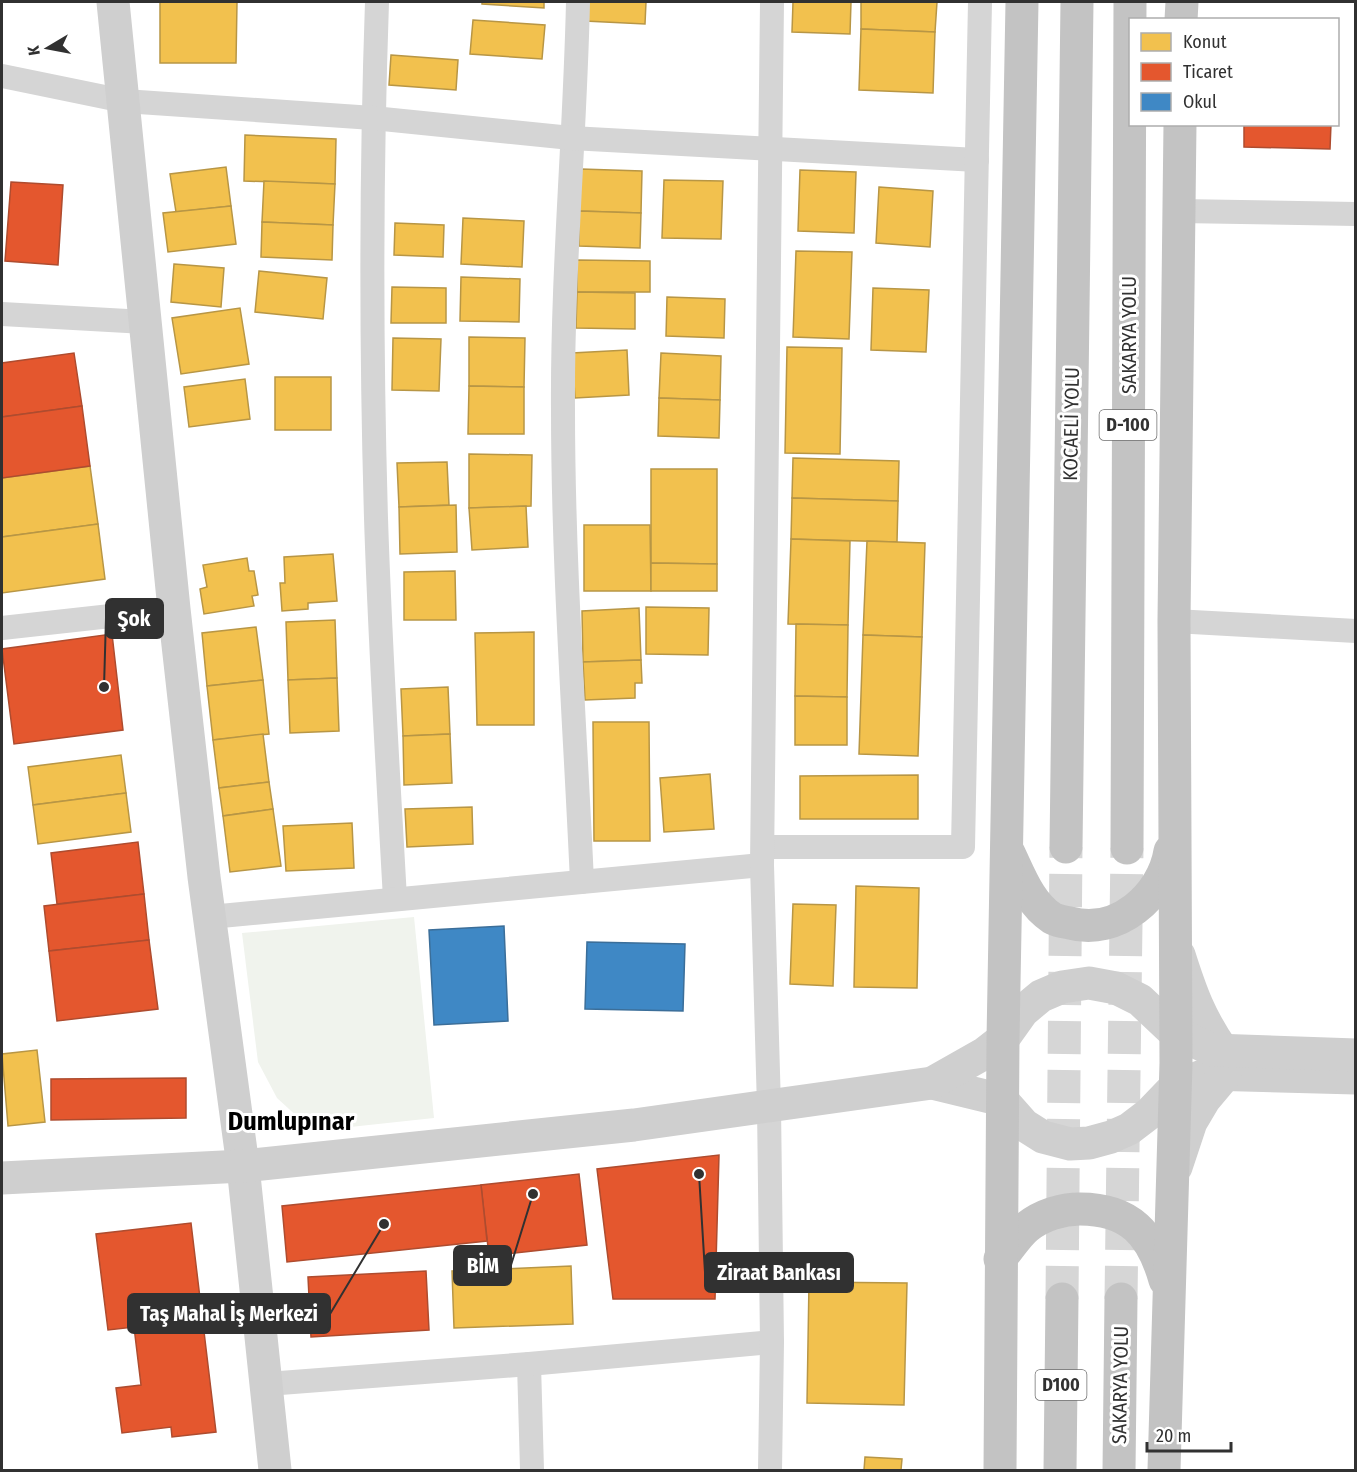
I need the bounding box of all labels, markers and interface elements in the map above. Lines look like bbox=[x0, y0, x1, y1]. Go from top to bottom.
north arrow bbox=[18, 18, 78, 78]
legend bbox=[1129, 18, 1339, 126]
text: Konut bbox=[1183, 31, 1227, 53]
text: K bbox=[23, 44, 44, 57]
text: Ticaret bbox=[1183, 61, 1233, 83]
text: Okul bbox=[1183, 91, 1217, 113]
street label: SAKARYA YOLU bbox=[1117, 276, 1141, 394]
street label: KOCAELİ YOLU bbox=[1058, 367, 1084, 481]
road number: D-100 bbox=[1100, 410, 1156, 440]
callout: Şok bbox=[106, 599, 163, 638]
text: Şok bbox=[118, 606, 151, 632]
district label: Dumlupınar bbox=[228, 1106, 355, 1137]
callout: BİM bbox=[454, 1246, 511, 1285]
text: BİM bbox=[467, 1252, 499, 1279]
callout: Ziraat Bankası bbox=[705, 1253, 853, 1292]
text: Ziraat Bankası bbox=[717, 1260, 841, 1286]
callout: Taş Mahal İş Merkezi bbox=[128, 1294, 330, 1333]
text: Taş Mahal İş Merkezi bbox=[140, 1300, 318, 1327]
street label: SAKARYA YOLU bbox=[1107, 1326, 1133, 1444]
road number: D100 bbox=[1036, 1370, 1086, 1400]
scale bar bbox=[1147, 1415, 1231, 1453]
text: 20 m bbox=[1156, 1425, 1191, 1447]

